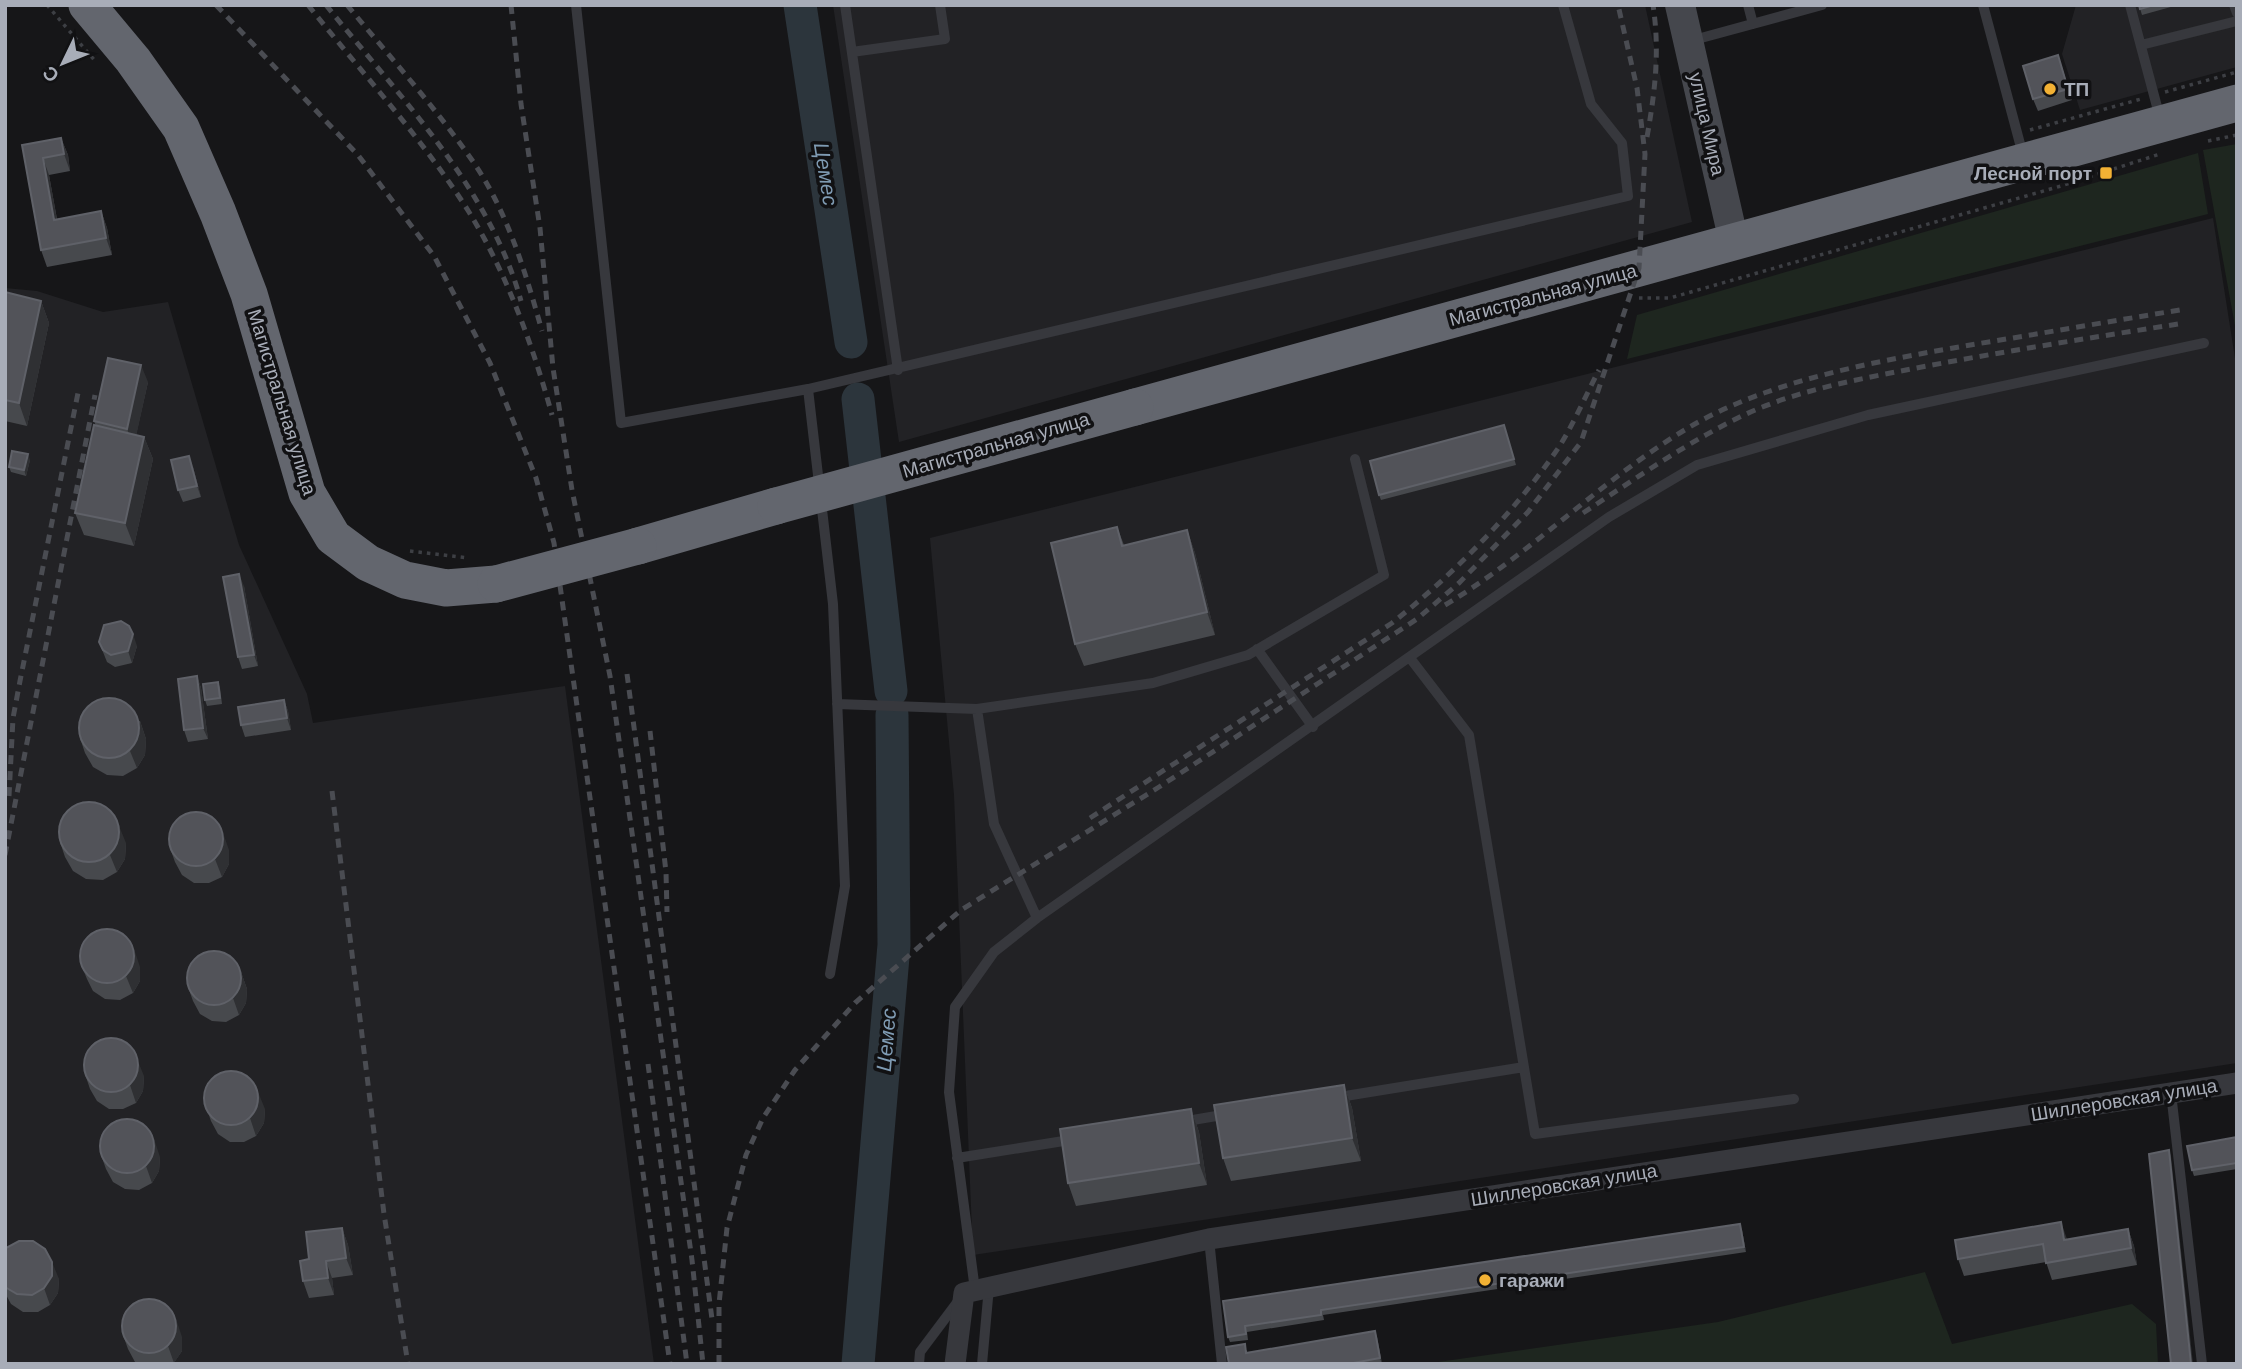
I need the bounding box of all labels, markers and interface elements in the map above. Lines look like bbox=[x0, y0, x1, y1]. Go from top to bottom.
north arrow bbox=[28, 28, 98, 98]
text: С bbox=[38, 62, 63, 86]
street label: улица Мира bbox=[1685, 70, 1729, 178]
place label: ТП bbox=[2064, 79, 2089, 100]
marker: ТП bbox=[2042, 81, 2058, 97]
water label: Цемес bbox=[810, 141, 842, 208]
place label: Лесной порт bbox=[1974, 163, 2092, 184]
marker: Лесной порт bbox=[2098, 165, 2114, 181]
street label: Магистральная улица bbox=[1447, 260, 1640, 330]
street label: Магистральная улица bbox=[244, 306, 320, 498]
street label: Магистральная улица bbox=[900, 408, 1092, 482]
water label: Цемес bbox=[872, 1007, 900, 1073]
street label: Шиллеровская улица bbox=[2029, 1075, 2219, 1125]
street label: Шиллеровская улица bbox=[1469, 1160, 1659, 1210]
place label: гаражи bbox=[1499, 1270, 1565, 1291]
marker: гаражи bbox=[1477, 1272, 1493, 1288]

